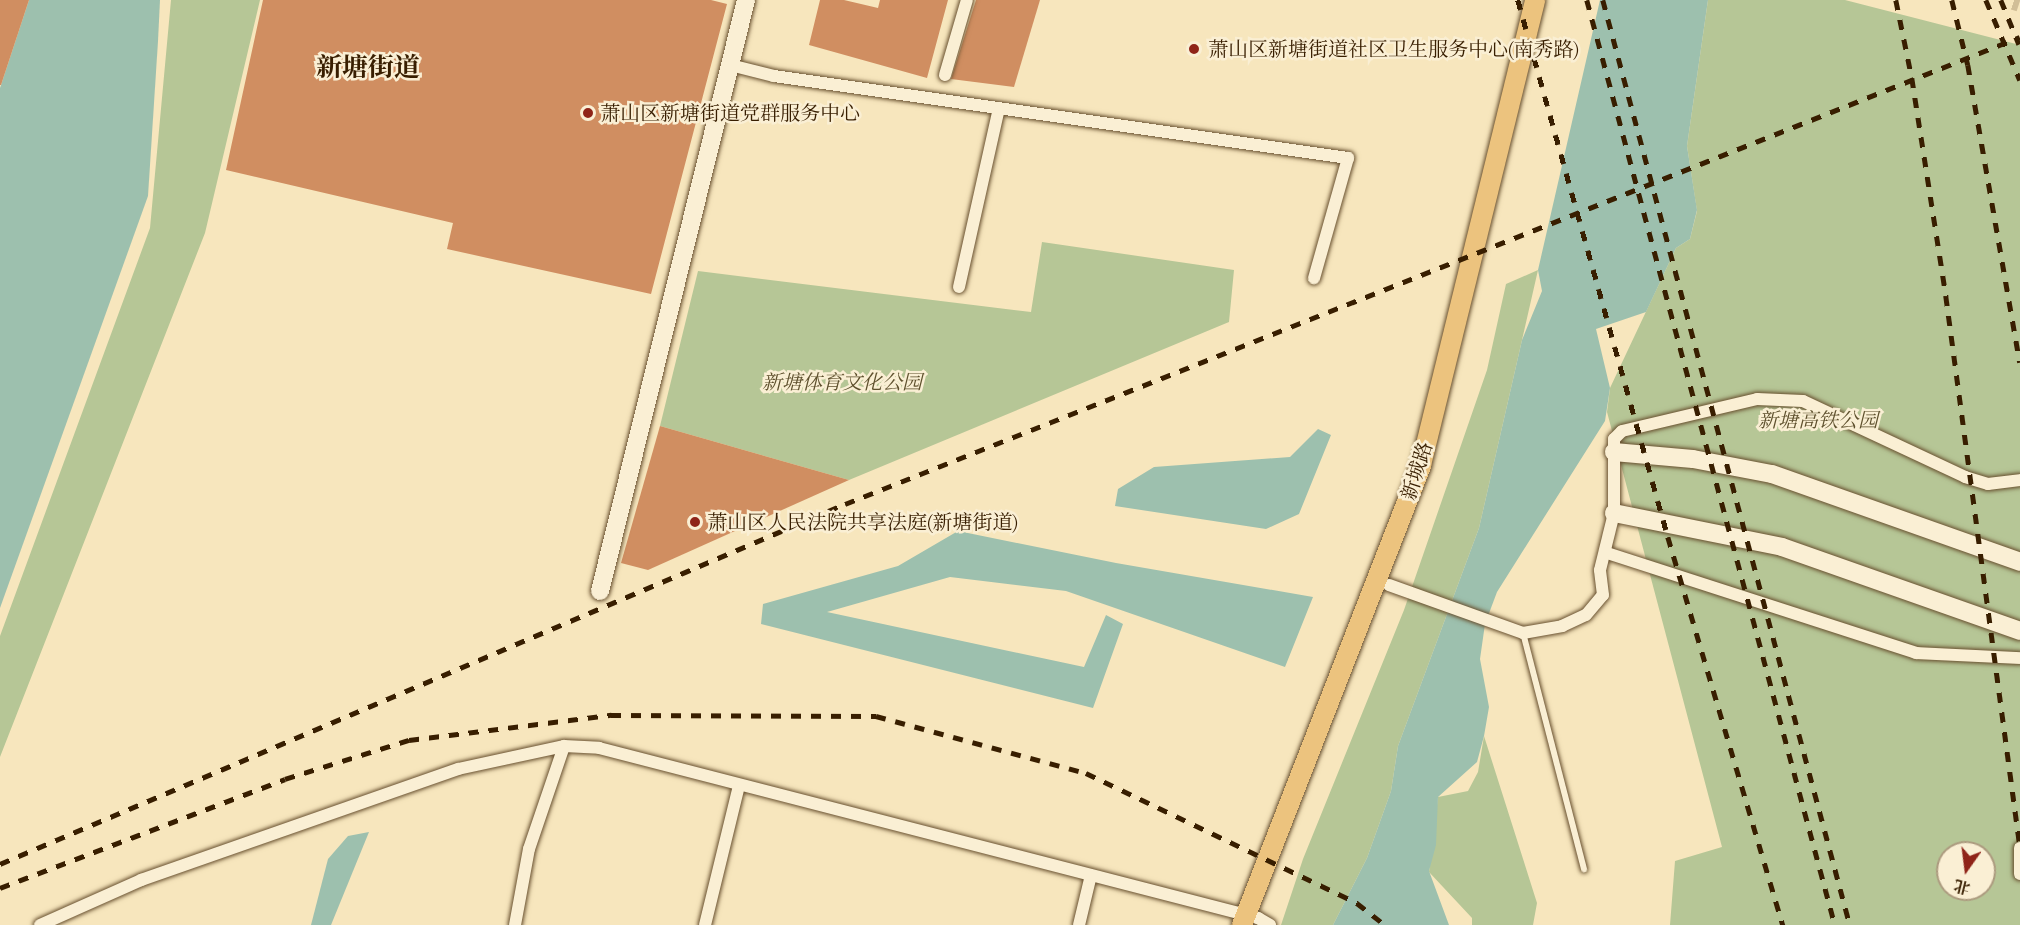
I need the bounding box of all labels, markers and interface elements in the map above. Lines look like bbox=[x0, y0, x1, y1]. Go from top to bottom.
place label: 萧山区新塘街道社区卫生服务中心(南秀路) bbox=[1208, 37, 1579, 61]
marker: 萧山区新塘街道社区卫生服务中心(南秀路) bbox=[1185, 40, 1203, 58]
district label: 新塘街道 bbox=[316, 52, 420, 84]
place label: 萧山区新塘街道党群服务中心 bbox=[600, 101, 860, 125]
marker: 萧山区新塘街道党群服务中心 bbox=[581, 106, 595, 120]
park label: 新塘体育文化公园 bbox=[762, 370, 922, 394]
park label: 新塘高铁公园 bbox=[1758, 408, 1878, 432]
street label: 新城路 bbox=[1396, 439, 1438, 503]
place label: 萧山区人民法院共享法庭(新塘街道) bbox=[707, 510, 1018, 534]
marker: 萧山区人民法院共享法庭(新塘街道) bbox=[688, 515, 702, 529]
north arrow bbox=[1936, 841, 1996, 901]
text: 北 bbox=[1952, 876, 1972, 898]

